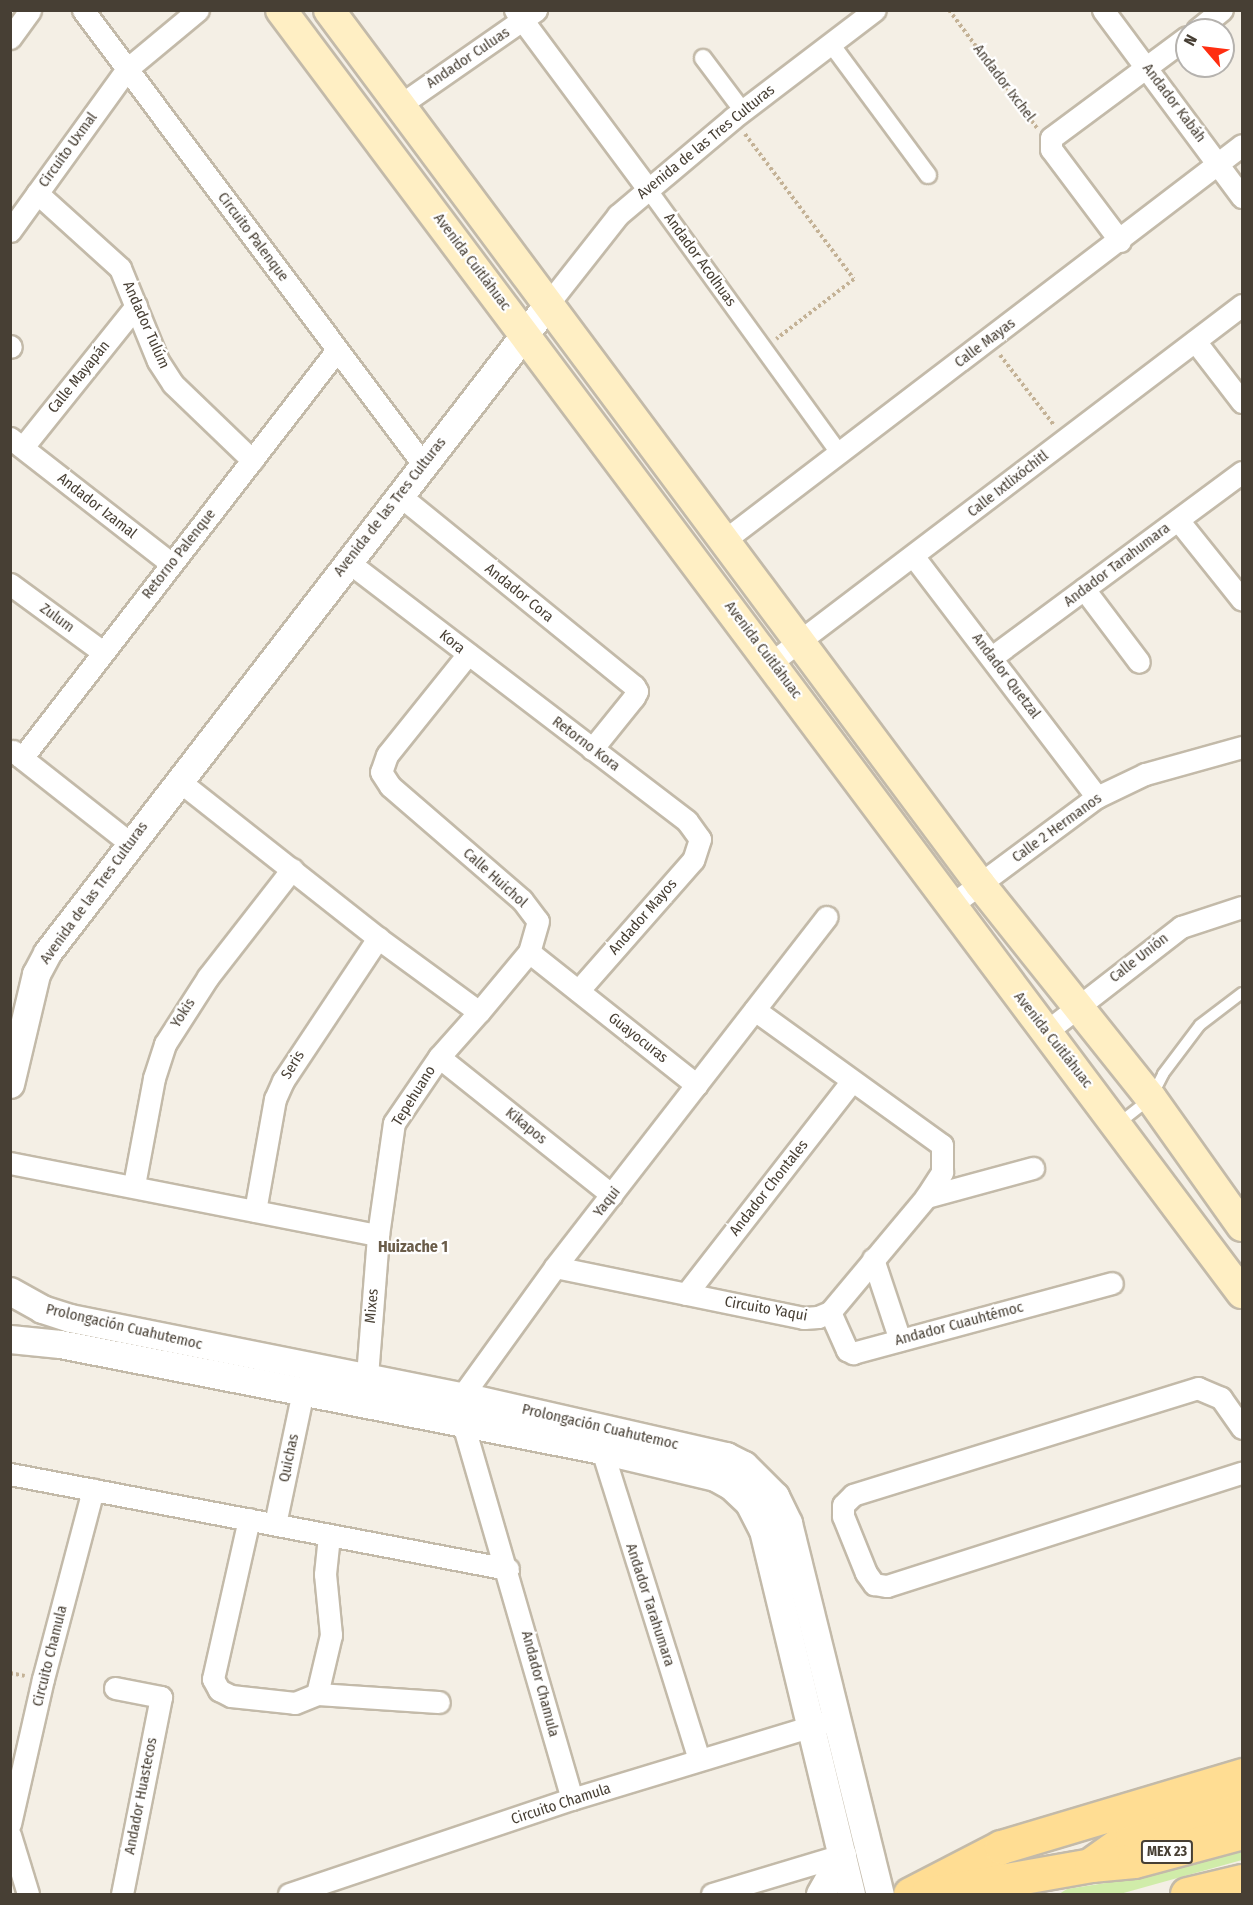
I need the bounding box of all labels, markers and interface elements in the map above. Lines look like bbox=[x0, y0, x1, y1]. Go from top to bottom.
north arrow bbox=[1175, 18, 1235, 78]
street label: Andador Culuas bbox=[423, 24, 513, 92]
text: N bbox=[1180, 32, 1201, 49]
street label: Andador Ixchel bbox=[969, 41, 1039, 125]
street label: Andador Kabáh bbox=[1138, 60, 1210, 146]
street label: Avenida de las Tres Culturas bbox=[634, 81, 778, 203]
street label: Circuito Uxmal bbox=[35, 109, 101, 191]
street label: Circuito Palenque bbox=[214, 189, 292, 285]
street label: Avenida Cuitláhuac bbox=[430, 210, 514, 314]
street label: Andador Acolhuas bbox=[660, 210, 740, 310]
street label: Andador Tulúm bbox=[119, 279, 173, 371]
street label: Calle Mayas bbox=[951, 314, 1019, 372]
street label: Calle Mayapán bbox=[44, 337, 114, 417]
street label: Avenida de las Tres Culturas bbox=[330, 434, 450, 580]
street label: Calle Ixtlixóchitl bbox=[964, 447, 1052, 521]
street label: Andador Izamal bbox=[54, 469, 140, 543]
street label: Retorno Palenque bbox=[138, 505, 220, 603]
street label: Andador Tarahumara bbox=[1060, 519, 1174, 611]
street label: Andador Cora bbox=[481, 560, 557, 626]
street label: Avenida Cuitláhuac bbox=[721, 598, 805, 702]
street label: Zulum bbox=[36, 600, 78, 636]
street label: Kora bbox=[436, 626, 468, 658]
street label: Andador Quetzal bbox=[968, 630, 1044, 722]
street label: Retorno Kora bbox=[549, 713, 623, 775]
street label: Calle 2 Hermanos bbox=[1009, 789, 1105, 867]
street label: Avenida de las Tres Culturas bbox=[36, 818, 152, 968]
street label: Calle Huichol bbox=[459, 844, 531, 912]
street label: Andador Mayos bbox=[605, 875, 681, 959]
street label: Calle Unión bbox=[1106, 929, 1172, 987]
street label: Avenida Cuitláhuac bbox=[1010, 988, 1096, 1092]
street label: Yokis bbox=[167, 995, 199, 1031]
street label: Guayocuras bbox=[605, 1009, 671, 1067]
street label: Seris bbox=[277, 1047, 309, 1083]
street label: Tepehuano bbox=[388, 1062, 440, 1130]
street label: Kikapos bbox=[502, 1104, 550, 1148]
street label: Andador Chontales bbox=[726, 1136, 812, 1240]
street label: Yaqui bbox=[590, 1183, 624, 1221]
district label: Huizache 1 bbox=[378, 1237, 448, 1257]
street label: Mixes bbox=[362, 1288, 382, 1324]
street label: Circuito Yaqui bbox=[723, 1293, 809, 1325]
street label: Andador Cuauhtémoc bbox=[893, 1298, 1025, 1350]
street label: Prolongación Cuahutemoc bbox=[44, 1300, 204, 1354]
street label: Prolongación Cuahutemoc bbox=[520, 1400, 680, 1454]
street label: Quichas bbox=[275, 1432, 303, 1484]
street label: Andador Tarahumara bbox=[622, 1541, 678, 1669]
street label: Circuito Chamula bbox=[29, 1604, 71, 1708]
street label: Andador Chamula bbox=[517, 1629, 563, 1739]
street label: Andador Huastecos bbox=[121, 1736, 161, 1856]
street label: Circuito Chamula bbox=[509, 1779, 613, 1829]
road number: MEX 23 bbox=[1140, 1841, 1194, 1863]

